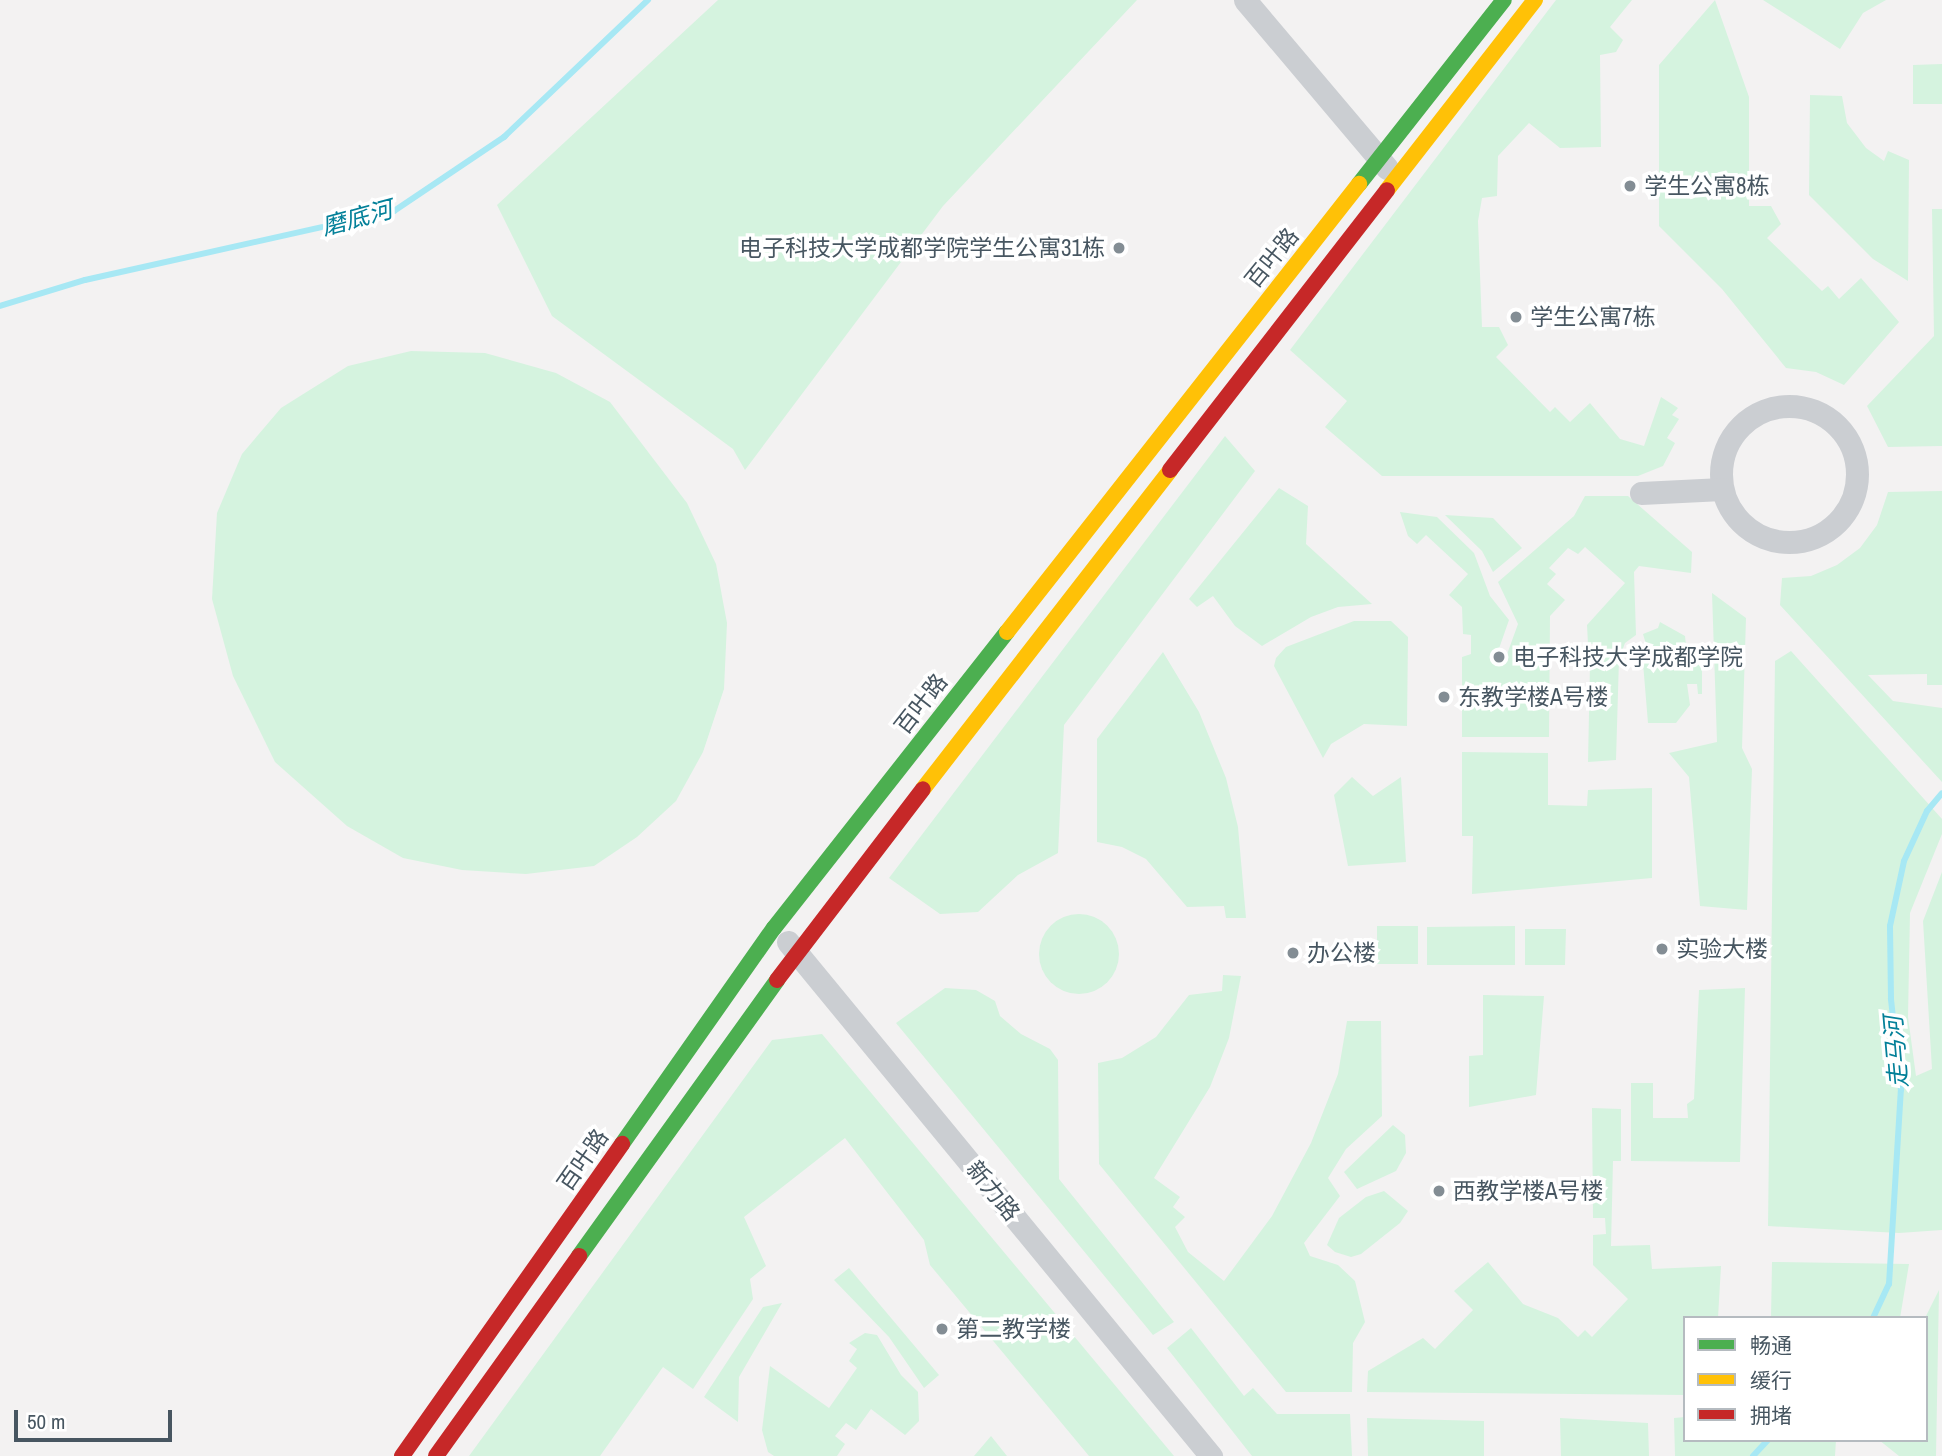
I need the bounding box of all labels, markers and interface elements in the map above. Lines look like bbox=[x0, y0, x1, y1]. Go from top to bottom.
place label: 学生公寓8栋 bbox=[1644, 172, 1769, 200]
marker: 学生公寓8栋 bbox=[1622, 178, 1638, 194]
water label: 磨底河 bbox=[318, 195, 396, 241]
street label: 百叶路 bbox=[1240, 223, 1304, 293]
place label: 电子科技大学成都学院学生公寓31栋 bbox=[739, 234, 1105, 262]
marker: 电子科技大学成都学院学生公寓31栋 bbox=[1111, 240, 1127, 256]
place label: 学生公寓7栋 bbox=[1530, 303, 1655, 331]
marker: 学生公寓7栋 bbox=[1508, 309, 1524, 325]
place label: 电子科技大学成都学院 bbox=[1513, 643, 1743, 671]
marker: 电子科技大学成都学院 bbox=[1491, 649, 1507, 665]
street label: 百叶路 bbox=[889, 668, 953, 740]
place label: 东教学楼A号楼 bbox=[1458, 683, 1609, 711]
marker: 东教学楼A号楼 bbox=[1436, 689, 1452, 705]
place label: 实验大楼 bbox=[1676, 935, 1768, 963]
place label: 办公楼 bbox=[1307, 939, 1376, 967]
marker: 实验大楼 bbox=[1654, 941, 1670, 957]
marker: 办公楼 bbox=[1285, 945, 1301, 961]
water label: 走马河 bbox=[1879, 1015, 1913, 1089]
street label: 百叶路 bbox=[552, 1124, 614, 1196]
street label: 新力路 bbox=[961, 1156, 1025, 1226]
place label: 西教学楼A号楼 bbox=[1453, 1177, 1604, 1205]
marker: 西教学楼A号楼 bbox=[1431, 1183, 1447, 1199]
place label: 第二教学楼 bbox=[956, 1315, 1071, 1343]
legend bbox=[1683, 1316, 1928, 1442]
marker: 第二教学楼 bbox=[934, 1321, 950, 1337]
text: 畅通 bbox=[1750, 1331, 1792, 1360]
text: 缓行 bbox=[1750, 1366, 1792, 1395]
scale bar bbox=[18, 1396, 175, 1440]
text: 拥堵 bbox=[1750, 1401, 1792, 1430]
text: 50 m bbox=[27, 1407, 65, 1436]

